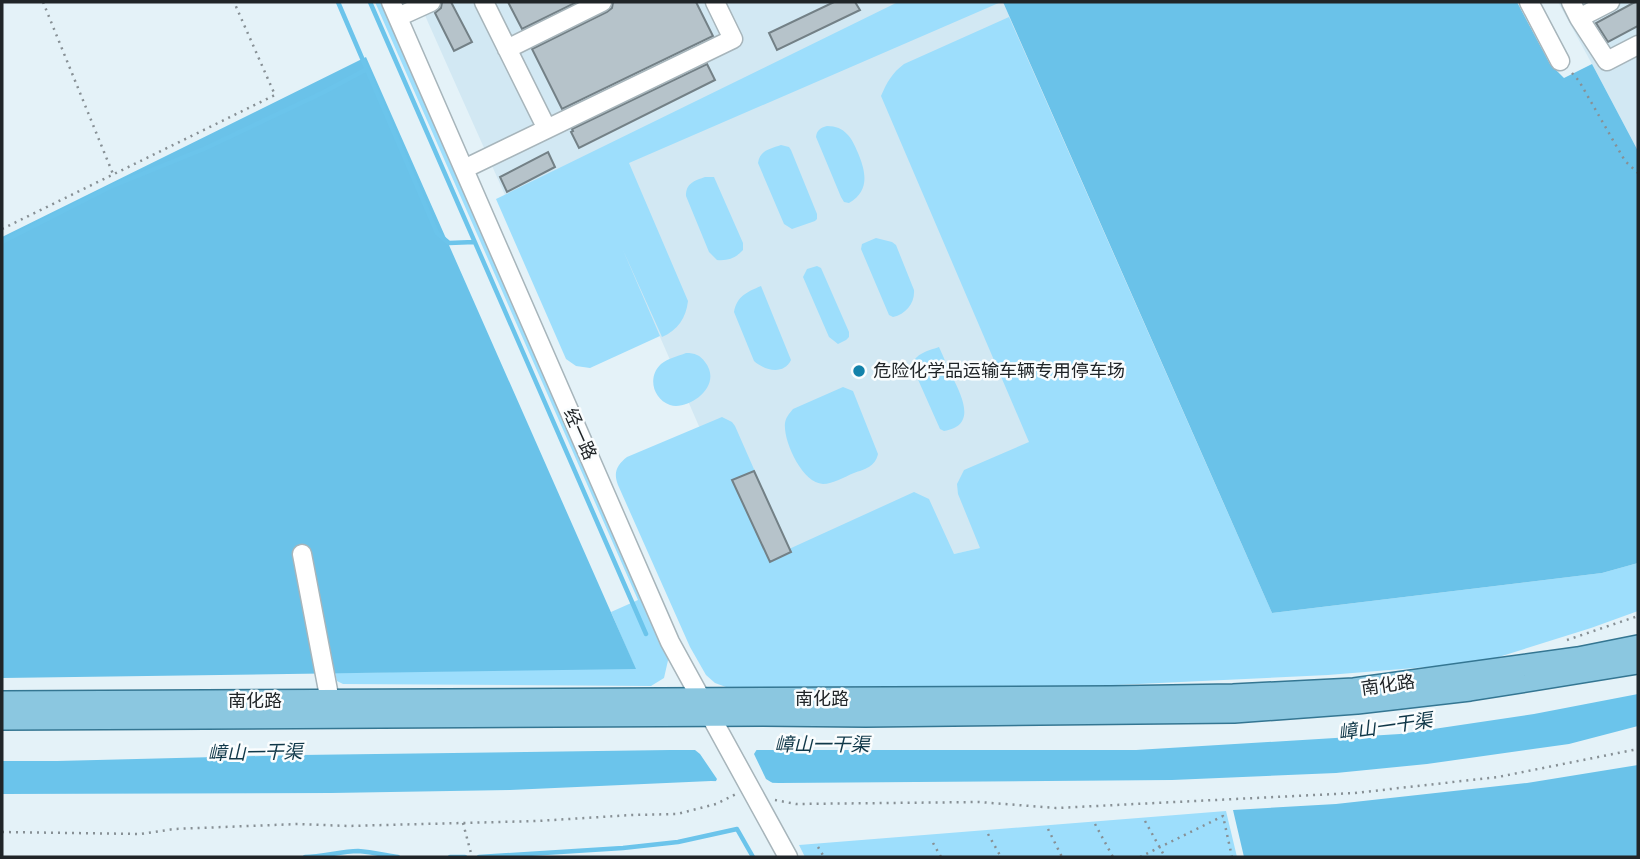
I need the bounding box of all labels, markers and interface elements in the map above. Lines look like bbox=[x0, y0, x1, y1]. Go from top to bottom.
place label: 危险化学品运输车辆专用停车场 bbox=[873, 360, 1125, 381]
marker: 危险化学品运输车辆专用停车场 bbox=[851, 363, 867, 379]
street label: 经一路 bbox=[560, 405, 601, 463]
street label: 南化路 bbox=[1360, 670, 1416, 699]
street label: 南化路 bbox=[795, 688, 849, 709]
street label: 南化路 bbox=[228, 690, 282, 711]
water label: 嶂山一干渠 bbox=[1336, 708, 1437, 744]
water label: 嶂山一干渠 bbox=[774, 733, 872, 755]
water label: 嶂山一干渠 bbox=[207, 740, 306, 764]

